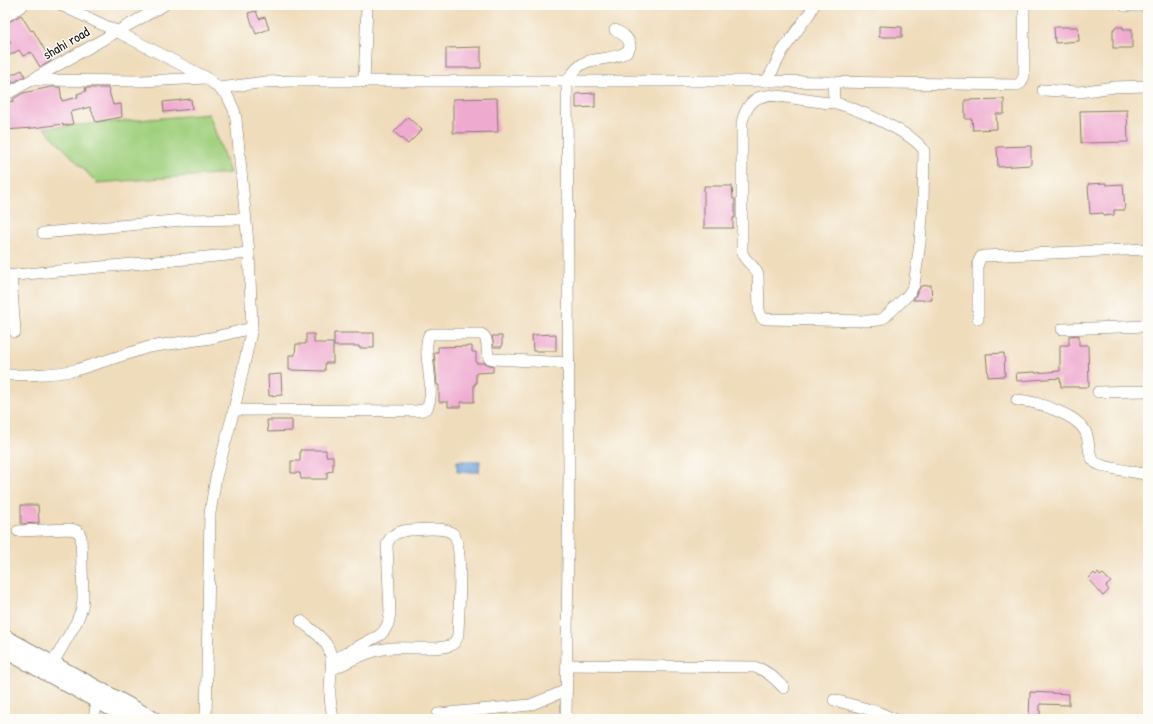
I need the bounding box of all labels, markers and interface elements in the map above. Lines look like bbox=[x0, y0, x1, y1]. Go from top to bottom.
street label: shahi road bbox=[39, 21, 93, 64]

